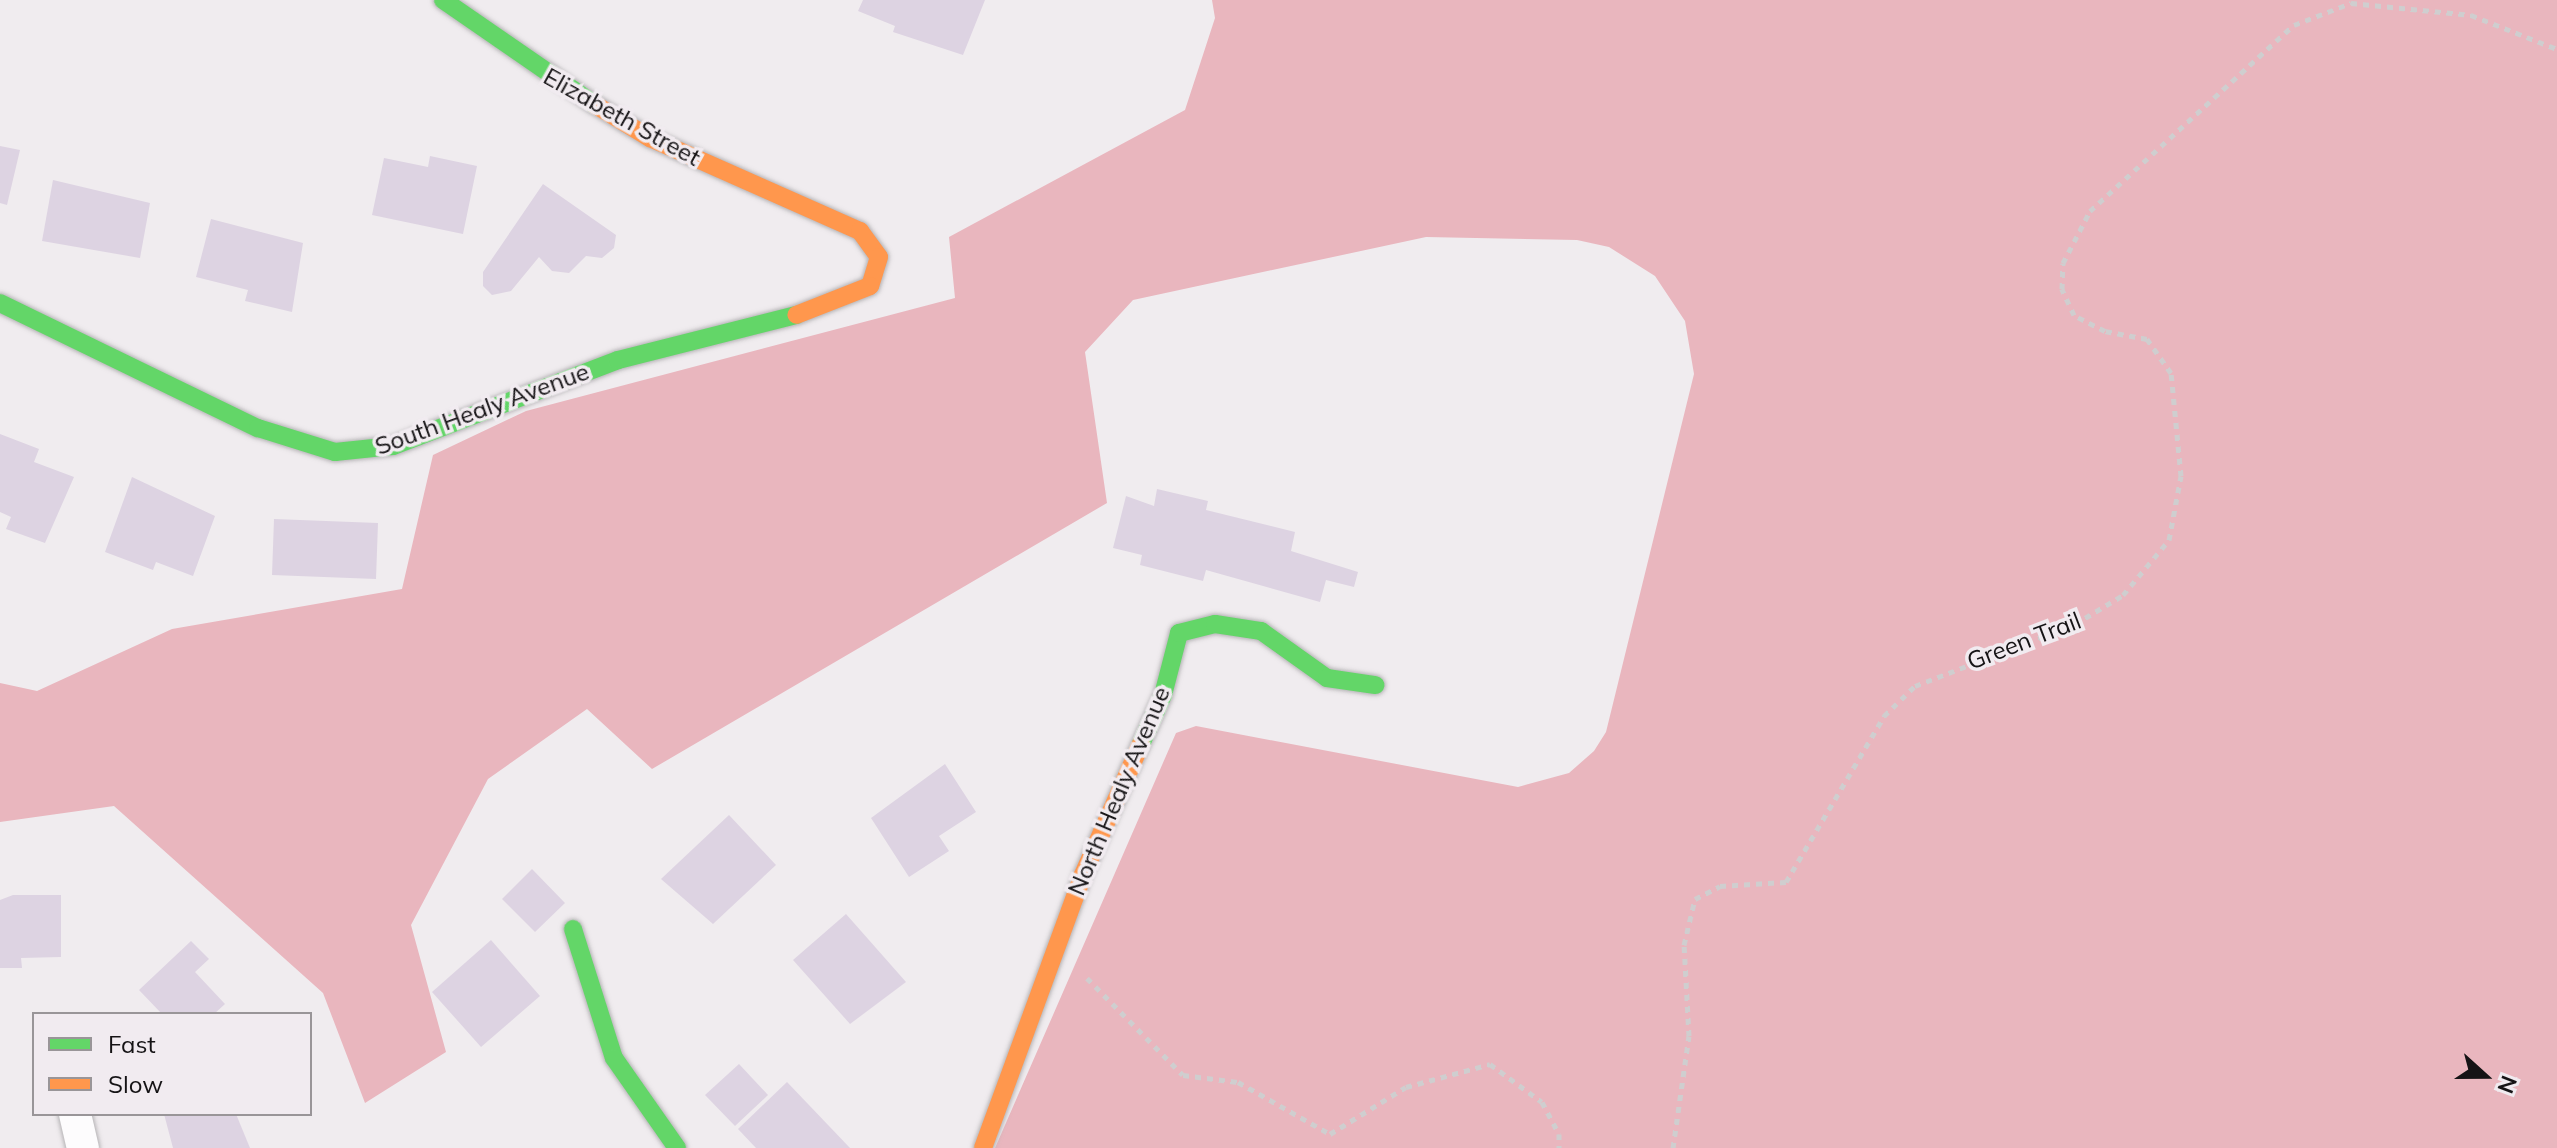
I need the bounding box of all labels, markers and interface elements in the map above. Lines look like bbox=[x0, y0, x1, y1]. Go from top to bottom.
street label: Elizabeth Street bbox=[539, 62, 705, 172]
street label: South Healy Avenue bbox=[371, 357, 593, 461]
street label: Green Trail bbox=[1963, 606, 2085, 676]
street label: North Healy Avenue bbox=[1062, 682, 1176, 900]
legend bbox=[32, 1012, 312, 1116]
text: Fast bbox=[108, 1029, 156, 1059]
north arrow bbox=[2445, 1036, 2525, 1116]
text: Slow bbox=[108, 1069, 163, 1099]
text: N bbox=[2491, 1072, 2523, 1097]

